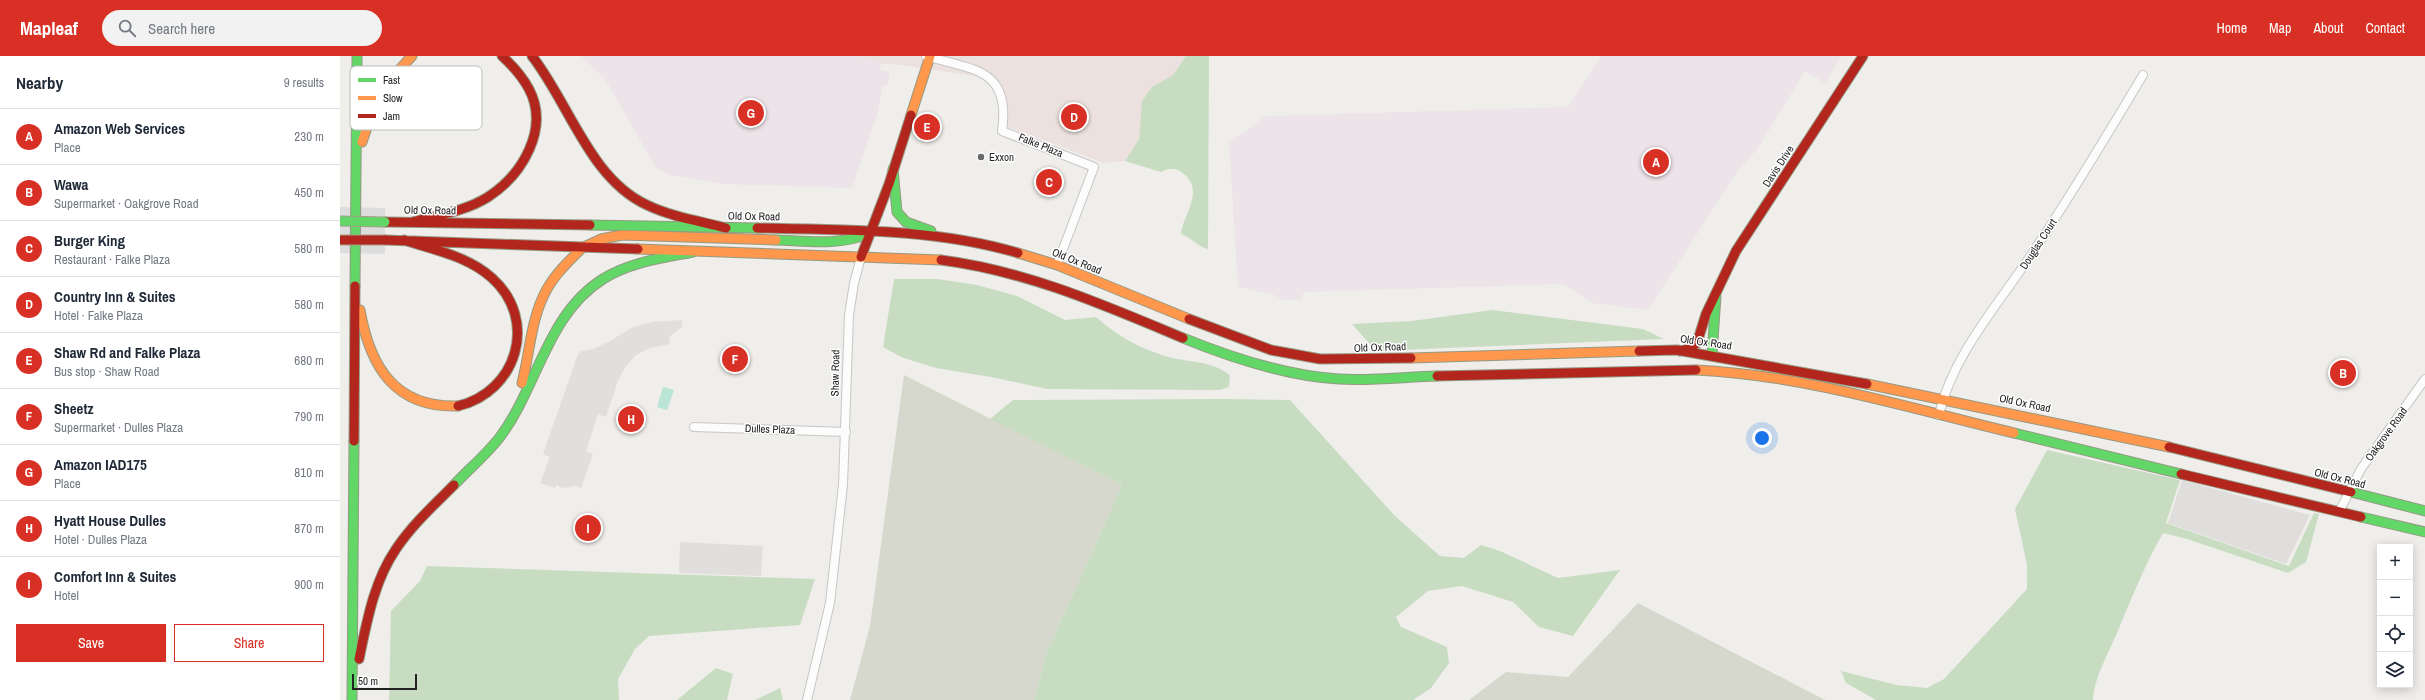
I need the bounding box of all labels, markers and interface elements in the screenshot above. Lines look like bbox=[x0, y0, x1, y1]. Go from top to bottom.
search box bbox=[102, 10, 382, 46]
text: Mapleaf bbox=[20, 15, 78, 41]
icon: search bbox=[116, 17, 138, 39]
text: Search here bbox=[148, 18, 215, 39]
text: Home bbox=[2216, 19, 2247, 37]
text: Map bbox=[2269, 19, 2291, 37]
text: About bbox=[2313, 19, 2343, 37]
text: Contact bbox=[2365, 19, 2405, 37]
legend bbox=[350, 66, 482, 130]
text: Nearby bbox=[16, 71, 63, 94]
text: Fast bbox=[383, 73, 401, 87]
text: 9 results bbox=[284, 74, 324, 91]
text: Slow bbox=[383, 91, 403, 105]
pin: G bbox=[738, 98, 764, 128]
pin: D bbox=[1061, 102, 1087, 132]
text: Jam bbox=[383, 109, 400, 123]
pin: E bbox=[914, 112, 940, 142]
text: Amazon Web Services bbox=[54, 118, 185, 139]
text: A bbox=[25, 128, 33, 145]
text: 230 m bbox=[294, 128, 324, 145]
street label: Falke Plaza bbox=[1017, 130, 1065, 160]
text: Place bbox=[54, 139, 81, 156]
street label: Davis Drive bbox=[1759, 142, 1797, 190]
pin: A bbox=[1643, 147, 1669, 177]
place label: Exxon bbox=[989, 150, 1014, 164]
marker: Exxon bbox=[976, 152, 986, 162]
pin: C bbox=[1036, 167, 1062, 197]
text: Wawa bbox=[54, 174, 88, 195]
text: B bbox=[25, 184, 33, 201]
text: 450 m bbox=[294, 184, 324, 201]
text: Supermarket · Oakgrove Road bbox=[54, 195, 199, 212]
street label: Old Ox Road bbox=[404, 203, 456, 217]
street label: Old Ox Road bbox=[728, 209, 780, 223]
street label: Douglas Court bbox=[2016, 216, 2060, 272]
text: Burger King bbox=[54, 230, 125, 251]
text: C bbox=[25, 240, 33, 257]
text: 580 m bbox=[294, 240, 324, 257]
street label: Old Ox Road bbox=[1050, 245, 1104, 277]
text: Restaurant · Falke Plaza bbox=[54, 251, 170, 268]
text: Country Inn & Suites bbox=[54, 286, 176, 307]
text: D bbox=[25, 296, 33, 313]
text: 580 m bbox=[294, 296, 324, 313]
text: Hotel · Falke Plaza bbox=[54, 307, 143, 324]
street label: Old Ox Road bbox=[1679, 331, 1733, 353]
street label: Old Ox Road bbox=[1354, 339, 1406, 355]
text: Shaw Rd and Falke Plaza bbox=[54, 342, 200, 363]
pin: F bbox=[722, 344, 748, 374]
street label: Shaw Road bbox=[828, 350, 842, 396]
text: E bbox=[25, 352, 33, 369]
text: 680 m bbox=[294, 352, 324, 369]
pin: B bbox=[2330, 358, 2356, 388]
text: Bus stop · Shaw Road bbox=[54, 363, 159, 380]
street label: Old Ox Road bbox=[1998, 391, 2052, 415]
text: Sheetz bbox=[54, 398, 94, 419]
pin: H bbox=[618, 404, 644, 434]
street label: Oakgrove Road bbox=[2362, 404, 2410, 464]
text: F bbox=[26, 408, 32, 425]
text: 790 m bbox=[294, 408, 324, 425]
text: Supermarket · Dulles Plaza bbox=[54, 419, 183, 436]
street label: Dulles Plaza bbox=[745, 421, 795, 437]
your location bbox=[1752, 428, 1772, 448]
text: Amazon IAD175 bbox=[54, 454, 147, 475]
text: G bbox=[25, 464, 33, 481]
text: 810 m bbox=[294, 464, 324, 481]
street label: Old Ox Road bbox=[2313, 465, 2367, 491]
text: Place bbox=[54, 475, 81, 492]
text: Hyatt House Dulles bbox=[54, 510, 166, 531]
pin: I bbox=[575, 513, 601, 543]
text: H bbox=[25, 520, 33, 537]
text: 870 m bbox=[294, 520, 324, 537]
text: Hotel · Dulles Plaza bbox=[54, 531, 147, 548]
map controls bbox=[2377, 544, 2413, 688]
button: + bbox=[2377, 544, 2413, 580]
text: Comfort Inn & Suites bbox=[54, 566, 176, 587]
text: I bbox=[28, 576, 30, 593]
text: 900 m bbox=[294, 576, 324, 593]
button: − bbox=[2377, 580, 2413, 616]
text: Hotel bbox=[54, 587, 79, 604]
button: locate bbox=[2377, 616, 2413, 652]
button: Save bbox=[16, 624, 166, 662]
button: Share bbox=[174, 624, 324, 662]
button: layers bbox=[2377, 652, 2413, 688]
scale bar bbox=[352, 672, 417, 691]
text: 50 m bbox=[358, 674, 378, 688]

